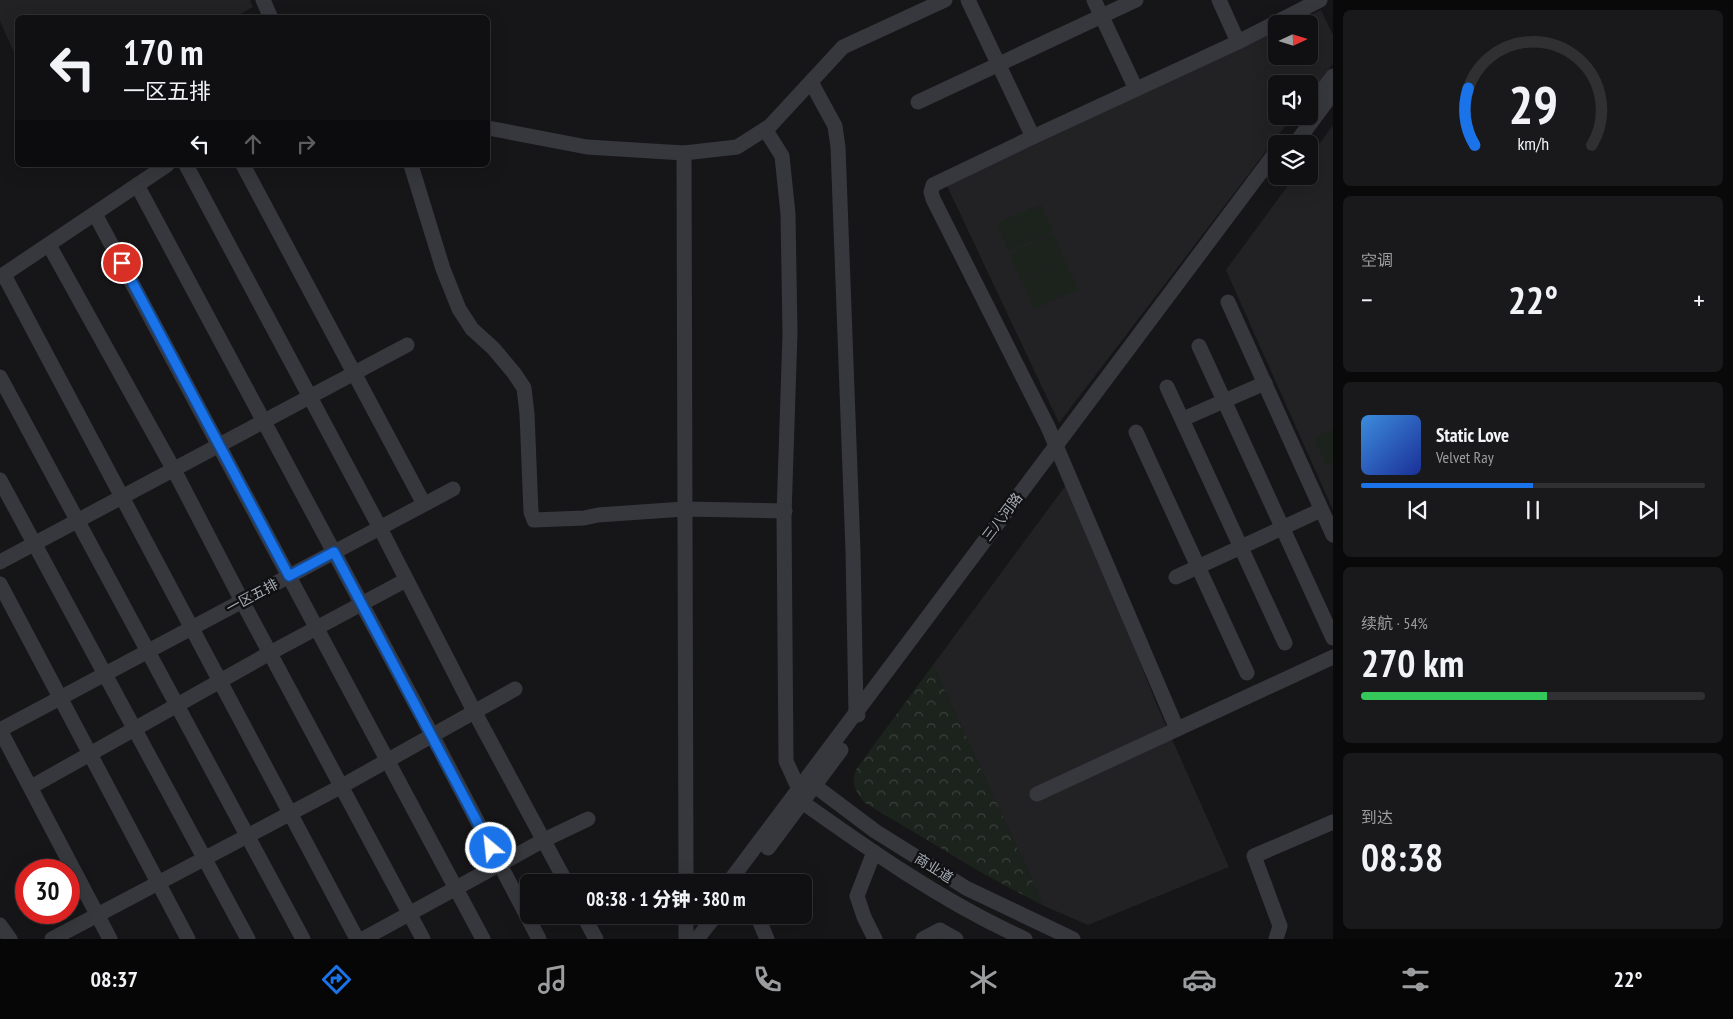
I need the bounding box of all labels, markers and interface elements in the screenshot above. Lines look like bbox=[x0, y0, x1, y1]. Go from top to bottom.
north arrow bbox=[1268, 15, 1318, 65]
map controls bbox=[1268, 15, 1318, 185]
text: 170 m bbox=[123, 29, 204, 75]
icon: left bbox=[40, 35, 105, 100]
text: 29 bbox=[1508, 71, 1558, 138]
button: sound bbox=[1268, 75, 1318, 125]
text: 一区五排 bbox=[123, 77, 211, 105]
icon: left bbox=[186, 130, 214, 158]
icon: ahead bbox=[239, 130, 267, 158]
icon: right bbox=[292, 130, 320, 158]
text: km/h bbox=[1517, 132, 1549, 155]
button: layers bbox=[1268, 135, 1318, 185]
pin bbox=[101, 242, 143, 284]
icon: arrive bbox=[108, 249, 136, 277]
text: 空调 bbox=[1361, 250, 1393, 270]
text: 22° bbox=[1508, 275, 1558, 324]
text: − bbox=[1361, 281, 1373, 318]
text: + bbox=[1693, 281, 1705, 318]
text: Static Love bbox=[1436, 423, 1509, 447]
text: Velvet Ray bbox=[1436, 447, 1494, 467]
street label: 三八河路 bbox=[978, 489, 1026, 545]
icon: previous bbox=[1404, 496, 1432, 524]
icon: pause bbox=[1519, 496, 1547, 524]
icon: next bbox=[1634, 496, 1662, 524]
street label: 一区五排 bbox=[223, 575, 281, 617]
text: 续航 · 54% bbox=[1361, 613, 1428, 633]
text: 270 km bbox=[1361, 638, 1464, 687]
text: 到达 bbox=[1361, 807, 1393, 827]
position arrow bbox=[464, 821, 516, 873]
text: 08:38 bbox=[1361, 832, 1443, 881]
street label: 商业道 bbox=[911, 849, 957, 887]
speed limit sign: 30 bbox=[15, 859, 80, 924]
text: 08:38 · 1 分钟 · 380 m bbox=[586, 887, 746, 911]
icon: directions bbox=[319, 962, 354, 997]
icon: music bbox=[535, 962, 570, 997]
icon: phone bbox=[750, 962, 785, 997]
icon: climate bbox=[966, 962, 1001, 997]
icon: car bbox=[1182, 962, 1217, 997]
icon: filters bbox=[1398, 962, 1433, 997]
text: 08:37 bbox=[90, 965, 138, 993]
text: 22° bbox=[1613, 965, 1643, 993]

